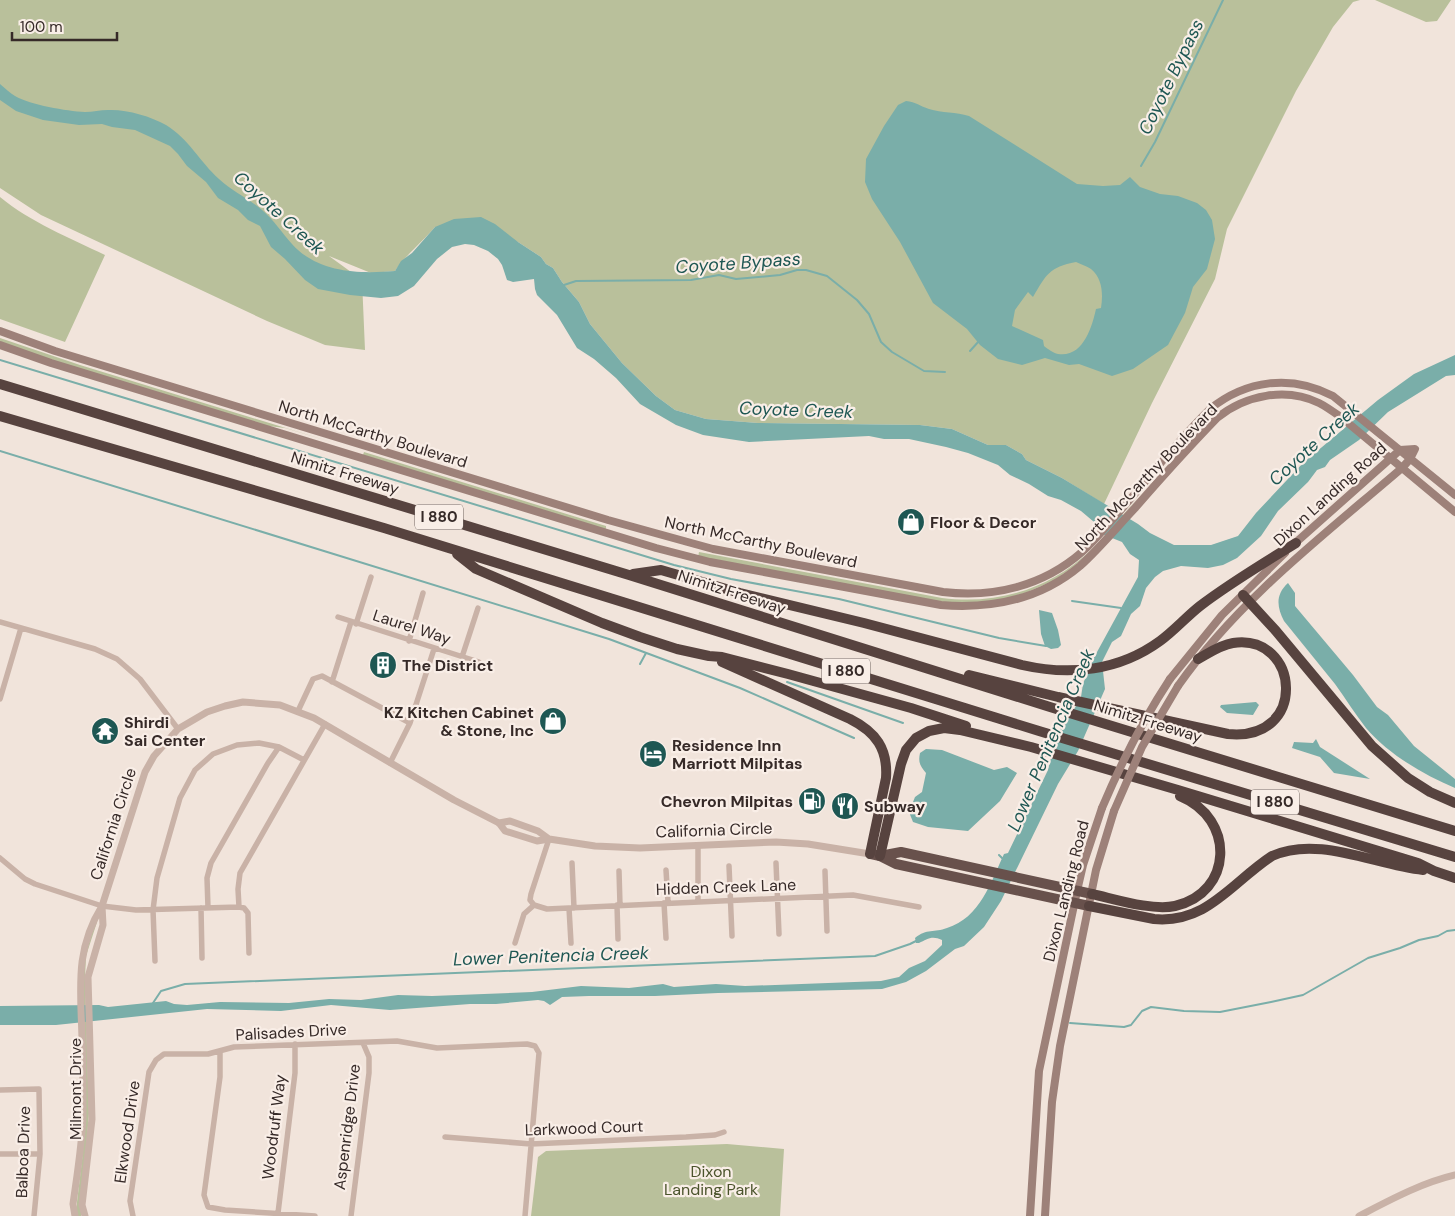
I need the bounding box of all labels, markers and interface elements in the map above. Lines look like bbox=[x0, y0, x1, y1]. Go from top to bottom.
scale bar bbox=[12, 10, 118, 42]
water label: Coyote Bypass bbox=[1133, 15, 1209, 139]
text: 100 m bbox=[20, 17, 63, 37]
water label: Coyote Creek bbox=[228, 166, 330, 261]
water label: Coyote Bypass bbox=[675, 247, 801, 279]
street label: North McCarthy Boulevard bbox=[276, 395, 470, 473]
water label: Coyote Creek bbox=[738, 396, 854, 424]
water label: Coyote Creek bbox=[1263, 396, 1365, 491]
street label: North McCarthy Boulevard bbox=[1070, 399, 1222, 555]
street label: Dixon Landing Road bbox=[1269, 438, 1391, 550]
street label: Nimitz Freeway bbox=[288, 447, 402, 499]
road number: I 880 bbox=[415, 504, 463, 530]
shop icon: Floor & Decor bbox=[896, 507, 926, 537]
street label: North McCarthy Boulevard bbox=[663, 511, 859, 573]
place label: Floor & Decor bbox=[930, 512, 1037, 533]
street label: Nimitz Freeway bbox=[675, 565, 789, 619]
street label: Laurel Way bbox=[370, 605, 454, 650]
water label: Lower Penitencia Creek bbox=[1002, 644, 1101, 835]
building icon: The District bbox=[368, 650, 398, 680]
place label: The District bbox=[402, 655, 493, 676]
road number: I 880 bbox=[822, 658, 870, 684]
street label: Nimitz Freeway bbox=[1091, 695, 1205, 747]
place label: KZ Kitchen Cabinet & Stone, Inc bbox=[384, 702, 534, 741]
shop icon: KZ Kitchen Cabinet & Stone, Inc bbox=[538, 706, 568, 736]
place label: Shirdi Sai Center bbox=[124, 712, 206, 751]
temple icon: Shirdi Sai Center bbox=[90, 716, 120, 746]
place label: Residence Inn Marriott Milpitas bbox=[672, 735, 803, 774]
hotel icon: Residence Inn Marriott Milpitas bbox=[638, 739, 668, 769]
street label: California Circle bbox=[85, 765, 141, 883]
fuel station icon: Chevron Milpitas bbox=[797, 786, 827, 816]
road number: I 880 bbox=[1251, 790, 1299, 814]
place label: Chevron Milpitas bbox=[661, 791, 793, 812]
restaurant icon: Subway bbox=[830, 791, 860, 821]
place label: Subway bbox=[864, 796, 926, 817]
street label: California Circle bbox=[655, 817, 773, 843]
street label: Dixon Landing Road bbox=[1038, 818, 1094, 964]
street label: Hidden Creek Lane bbox=[656, 874, 796, 900]
water label: Lower Penitencia Creek bbox=[453, 941, 650, 971]
street label: Palisades Drive bbox=[235, 1019, 347, 1045]
street label: Milmont Drive bbox=[65, 1038, 86, 1140]
street label: Aspenridge Drive bbox=[329, 1063, 365, 1191]
street label: Woodruff Way bbox=[257, 1073, 291, 1181]
street label: Elkwood Drive bbox=[109, 1079, 145, 1185]
street label: Balboa Drive bbox=[11, 1106, 35, 1198]
street label: Larkwood Court bbox=[524, 1115, 644, 1141]
park label: Dixon Landing Park bbox=[664, 1161, 758, 1200]

